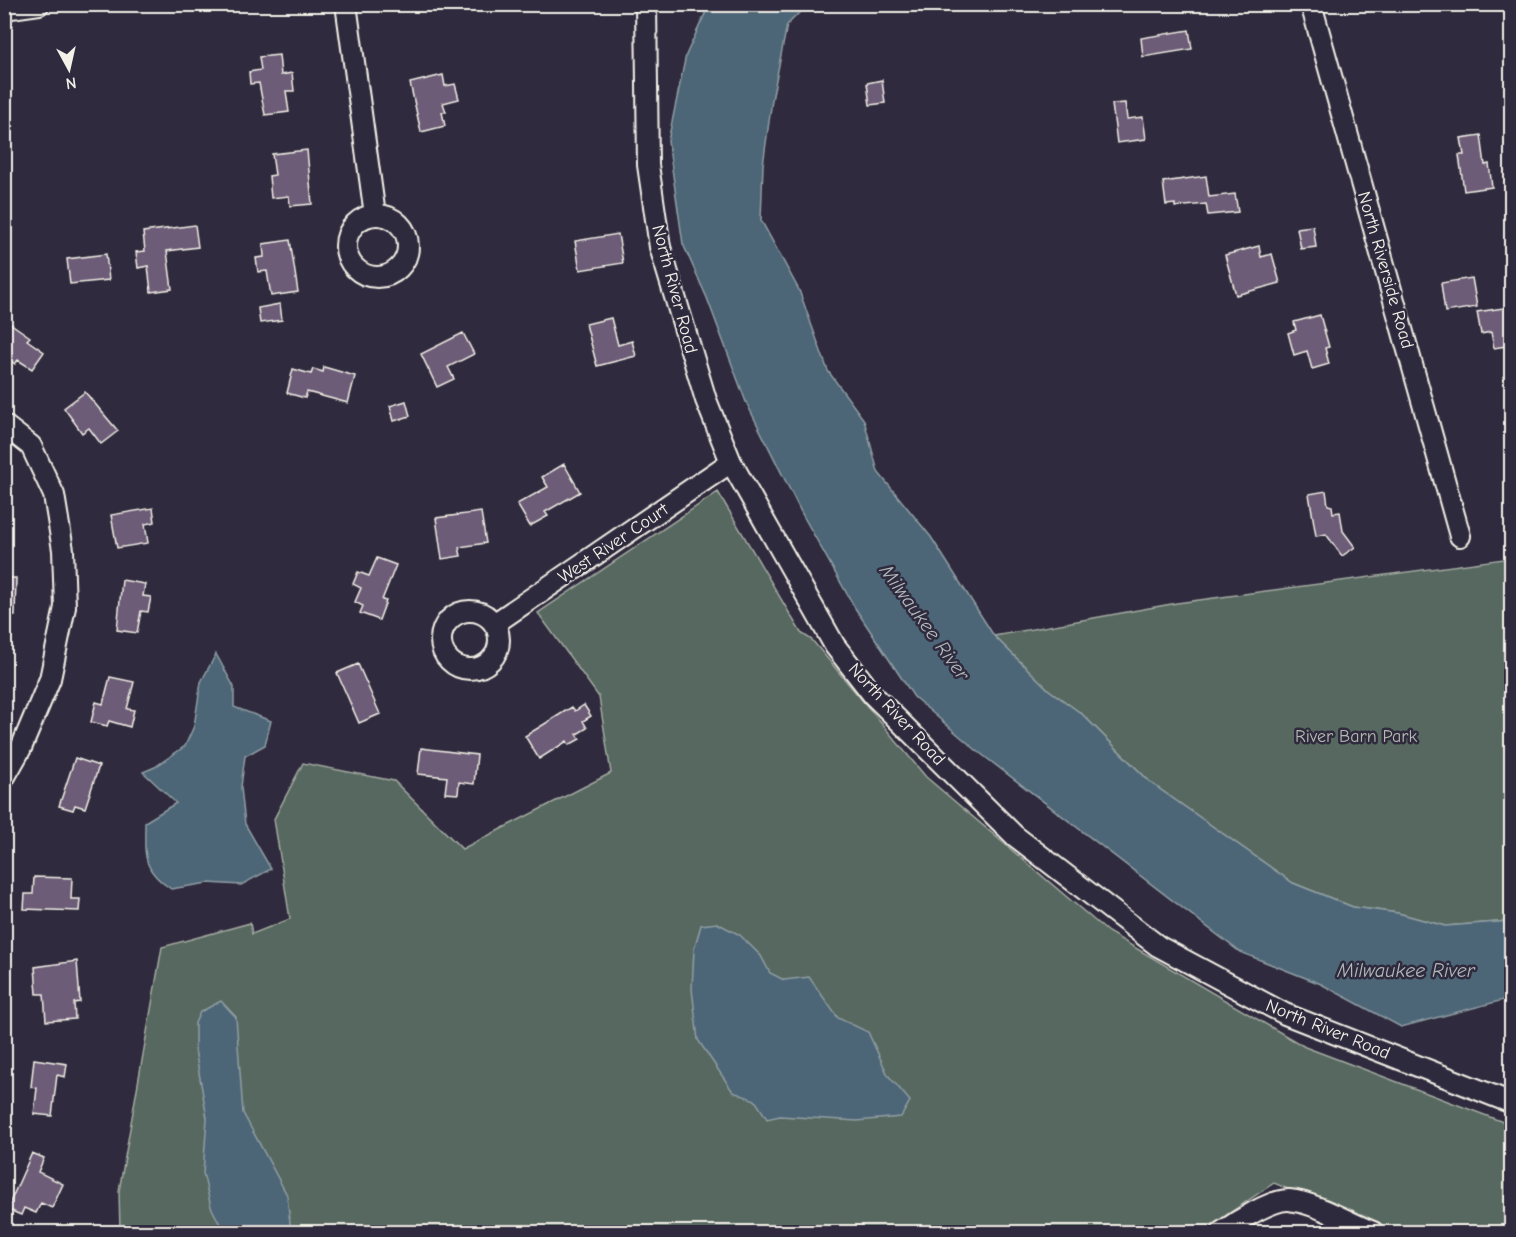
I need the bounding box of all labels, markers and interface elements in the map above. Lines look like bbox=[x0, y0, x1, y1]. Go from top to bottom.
north arrow bbox=[39, 39, 99, 99]
text: N bbox=[65, 73, 77, 93]
street label: North Riverside Road bbox=[1353, 189, 1418, 351]
street label: North River Road bbox=[647, 222, 702, 356]
street label: West River Court bbox=[554, 498, 673, 588]
water label: Milwaukee River bbox=[874, 559, 975, 686]
street label: North River Road bbox=[844, 659, 949, 770]
park label: River Barn Park bbox=[1295, 726, 1417, 747]
water label: Milwaukee River bbox=[1336, 959, 1476, 982]
street label: North River Road bbox=[1263, 995, 1393, 1064]

